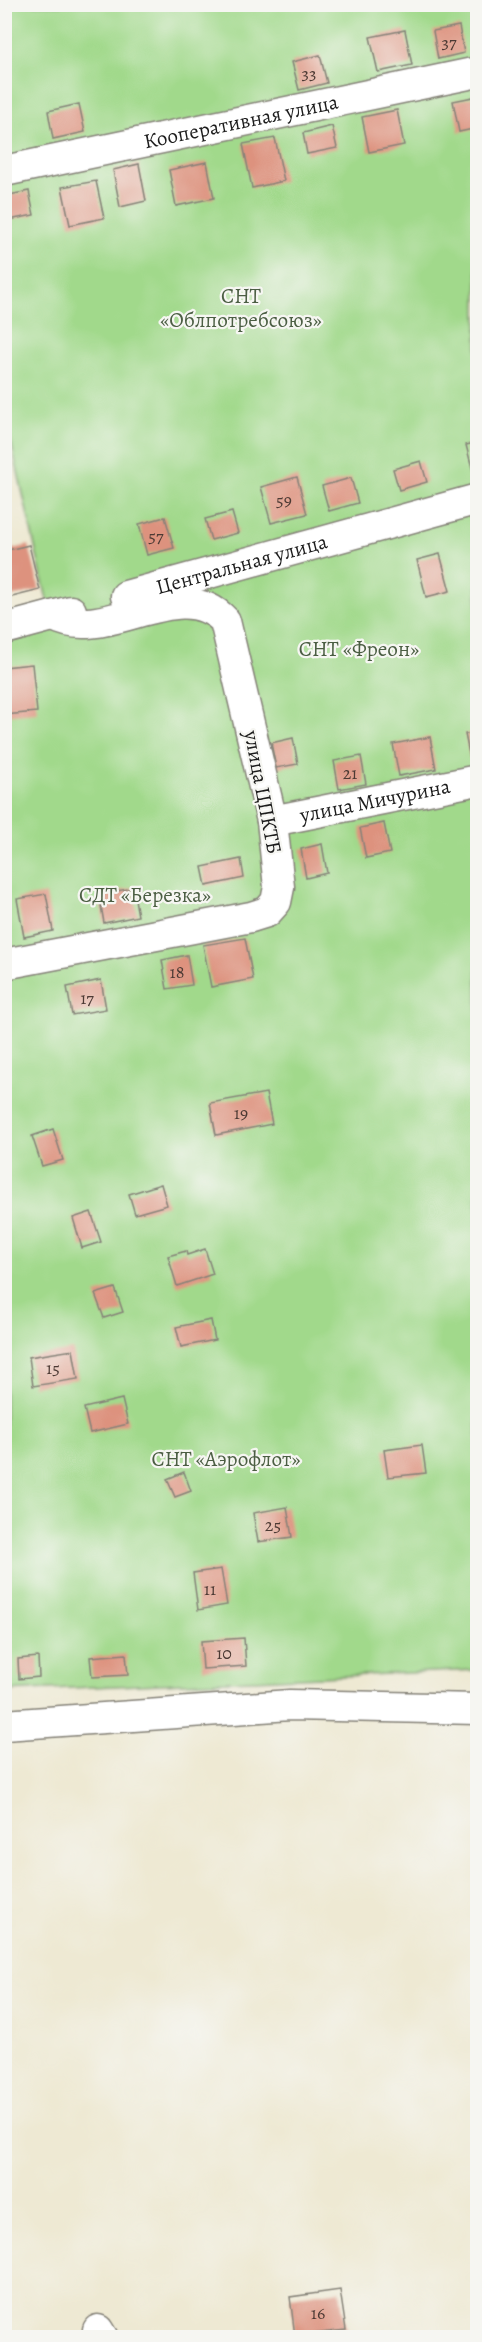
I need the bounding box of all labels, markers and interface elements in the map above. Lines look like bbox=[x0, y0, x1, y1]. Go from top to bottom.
house number: 37 bbox=[441, 30, 457, 54]
house number: 33 bbox=[302, 61, 316, 85]
street label: Кооперативная улица bbox=[141, 88, 341, 155]
park label: СНТ «Облпотребсоюз» bbox=[160, 282, 322, 334]
house number: 59 bbox=[276, 488, 292, 512]
house number: 57 bbox=[148, 524, 164, 548]
street label: Центральная улица bbox=[153, 527, 331, 601]
park label: СНТ «Фреон» bbox=[299, 635, 419, 663]
street label: улица ЦПКТБ bbox=[237, 727, 289, 856]
house number: 21 bbox=[343, 761, 357, 785]
street label: улица Мичурина bbox=[296, 772, 453, 829]
park label: СДТ «Березка» bbox=[79, 881, 211, 909]
house number: 18 bbox=[170, 960, 184, 984]
house number: 17 bbox=[80, 986, 94, 1010]
house number: 19 bbox=[234, 1101, 248, 1125]
house number: 15 bbox=[46, 1356, 60, 1380]
park label: СНТ «Аэрофлот» bbox=[152, 1445, 300, 1473]
house number: 25 bbox=[265, 1513, 281, 1537]
house number: 11 bbox=[204, 1577, 216, 1601]
house number: 10 bbox=[216, 1641, 232, 1665]
house number: 16 bbox=[311, 2301, 325, 2325]

